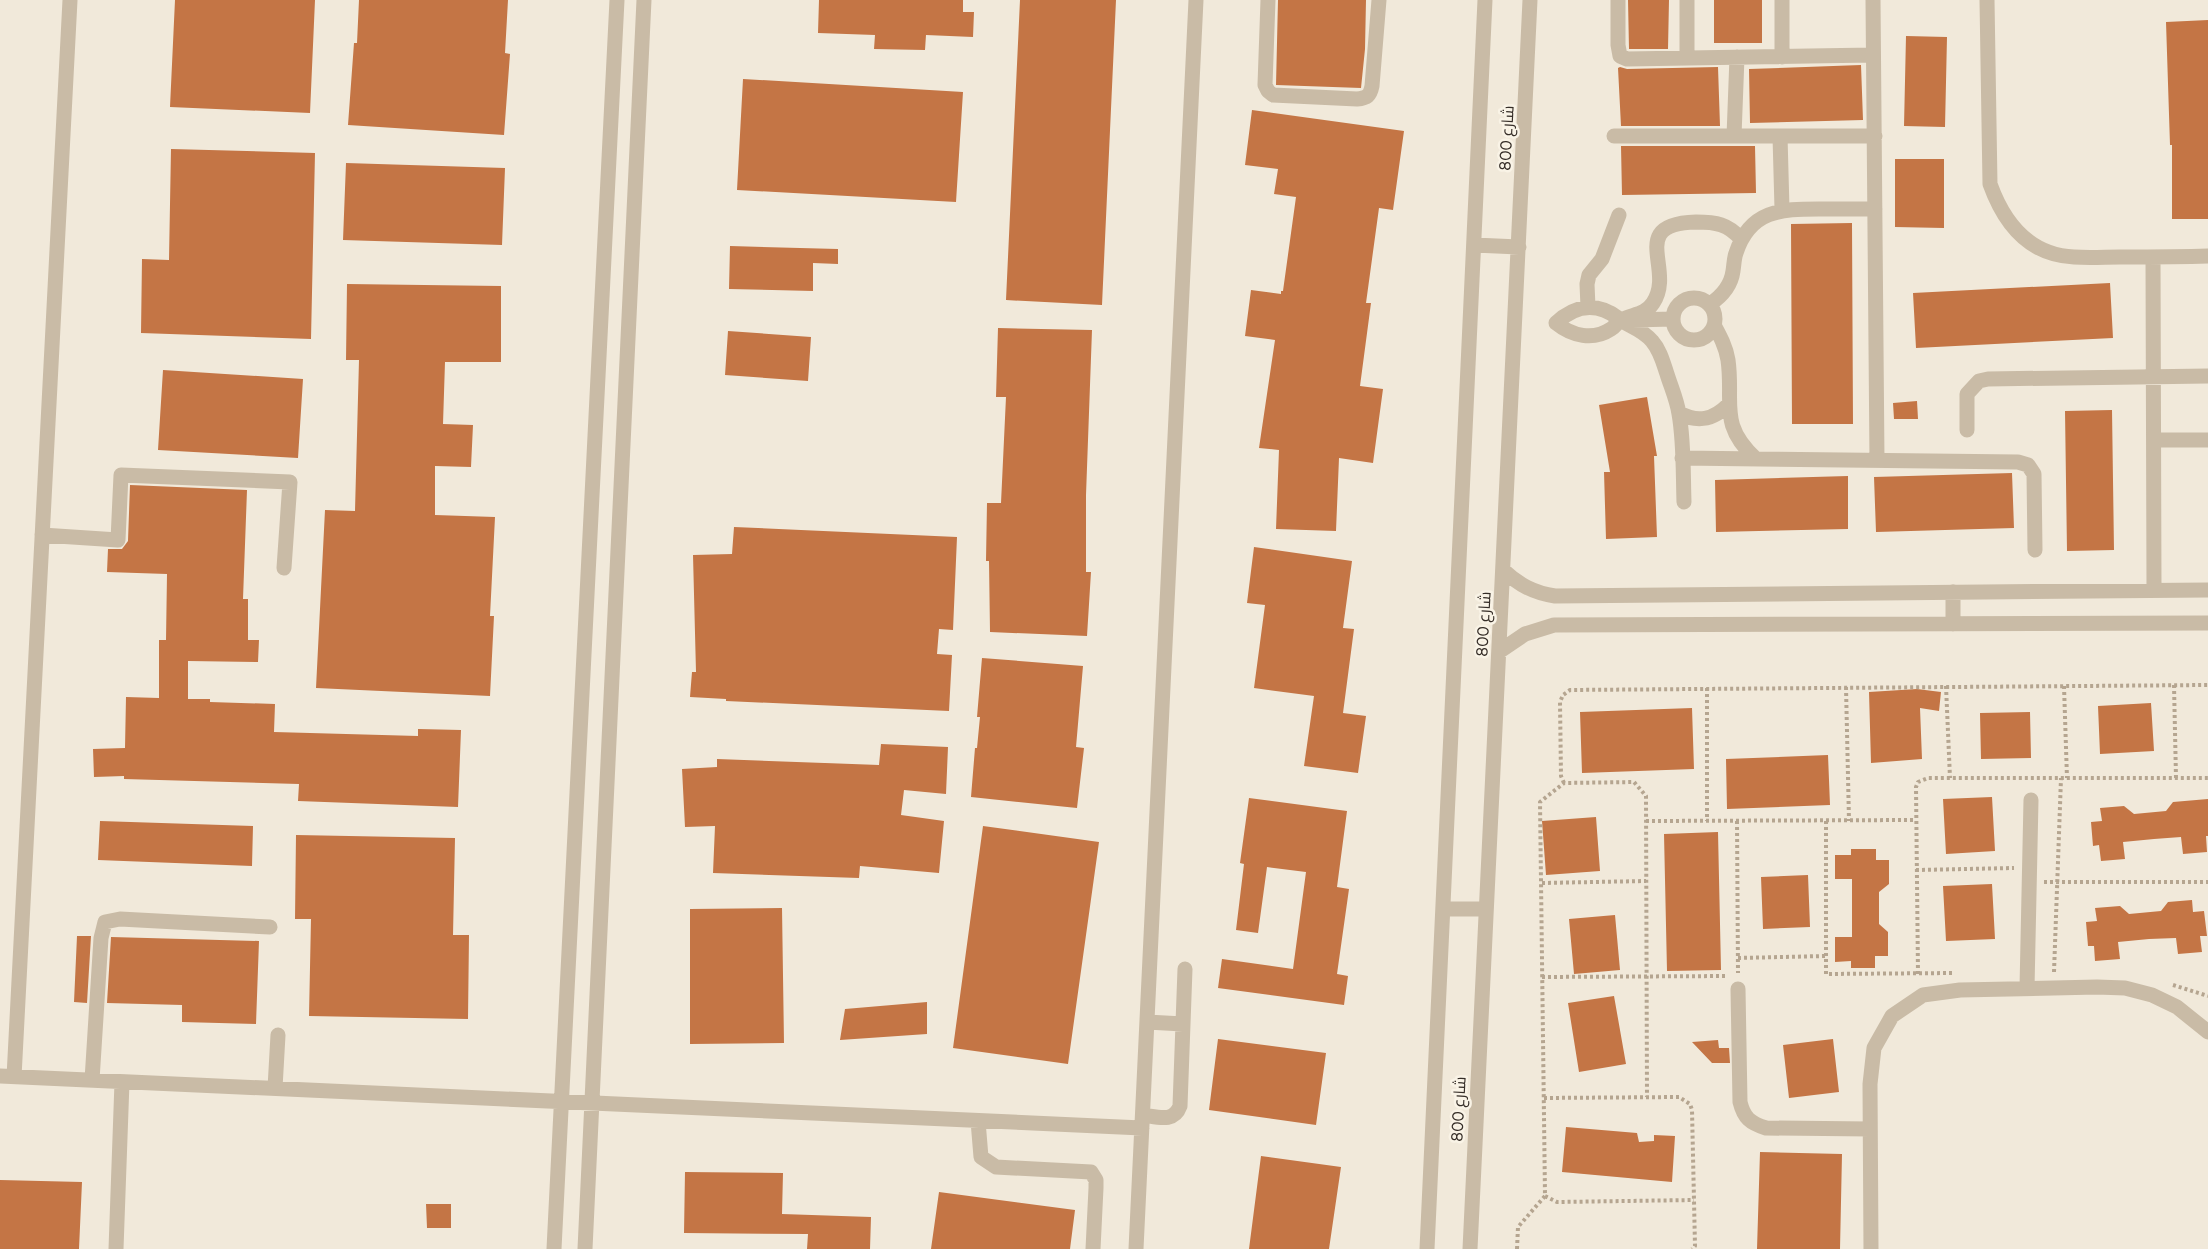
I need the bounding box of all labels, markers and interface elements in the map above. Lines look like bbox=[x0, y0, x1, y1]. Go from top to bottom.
street label: شارع 800 bbox=[1495, 105, 1520, 171]
street label: شارع 800 bbox=[1472, 591, 1497, 657]
street label: شارع 800 bbox=[1447, 1076, 1472, 1142]

